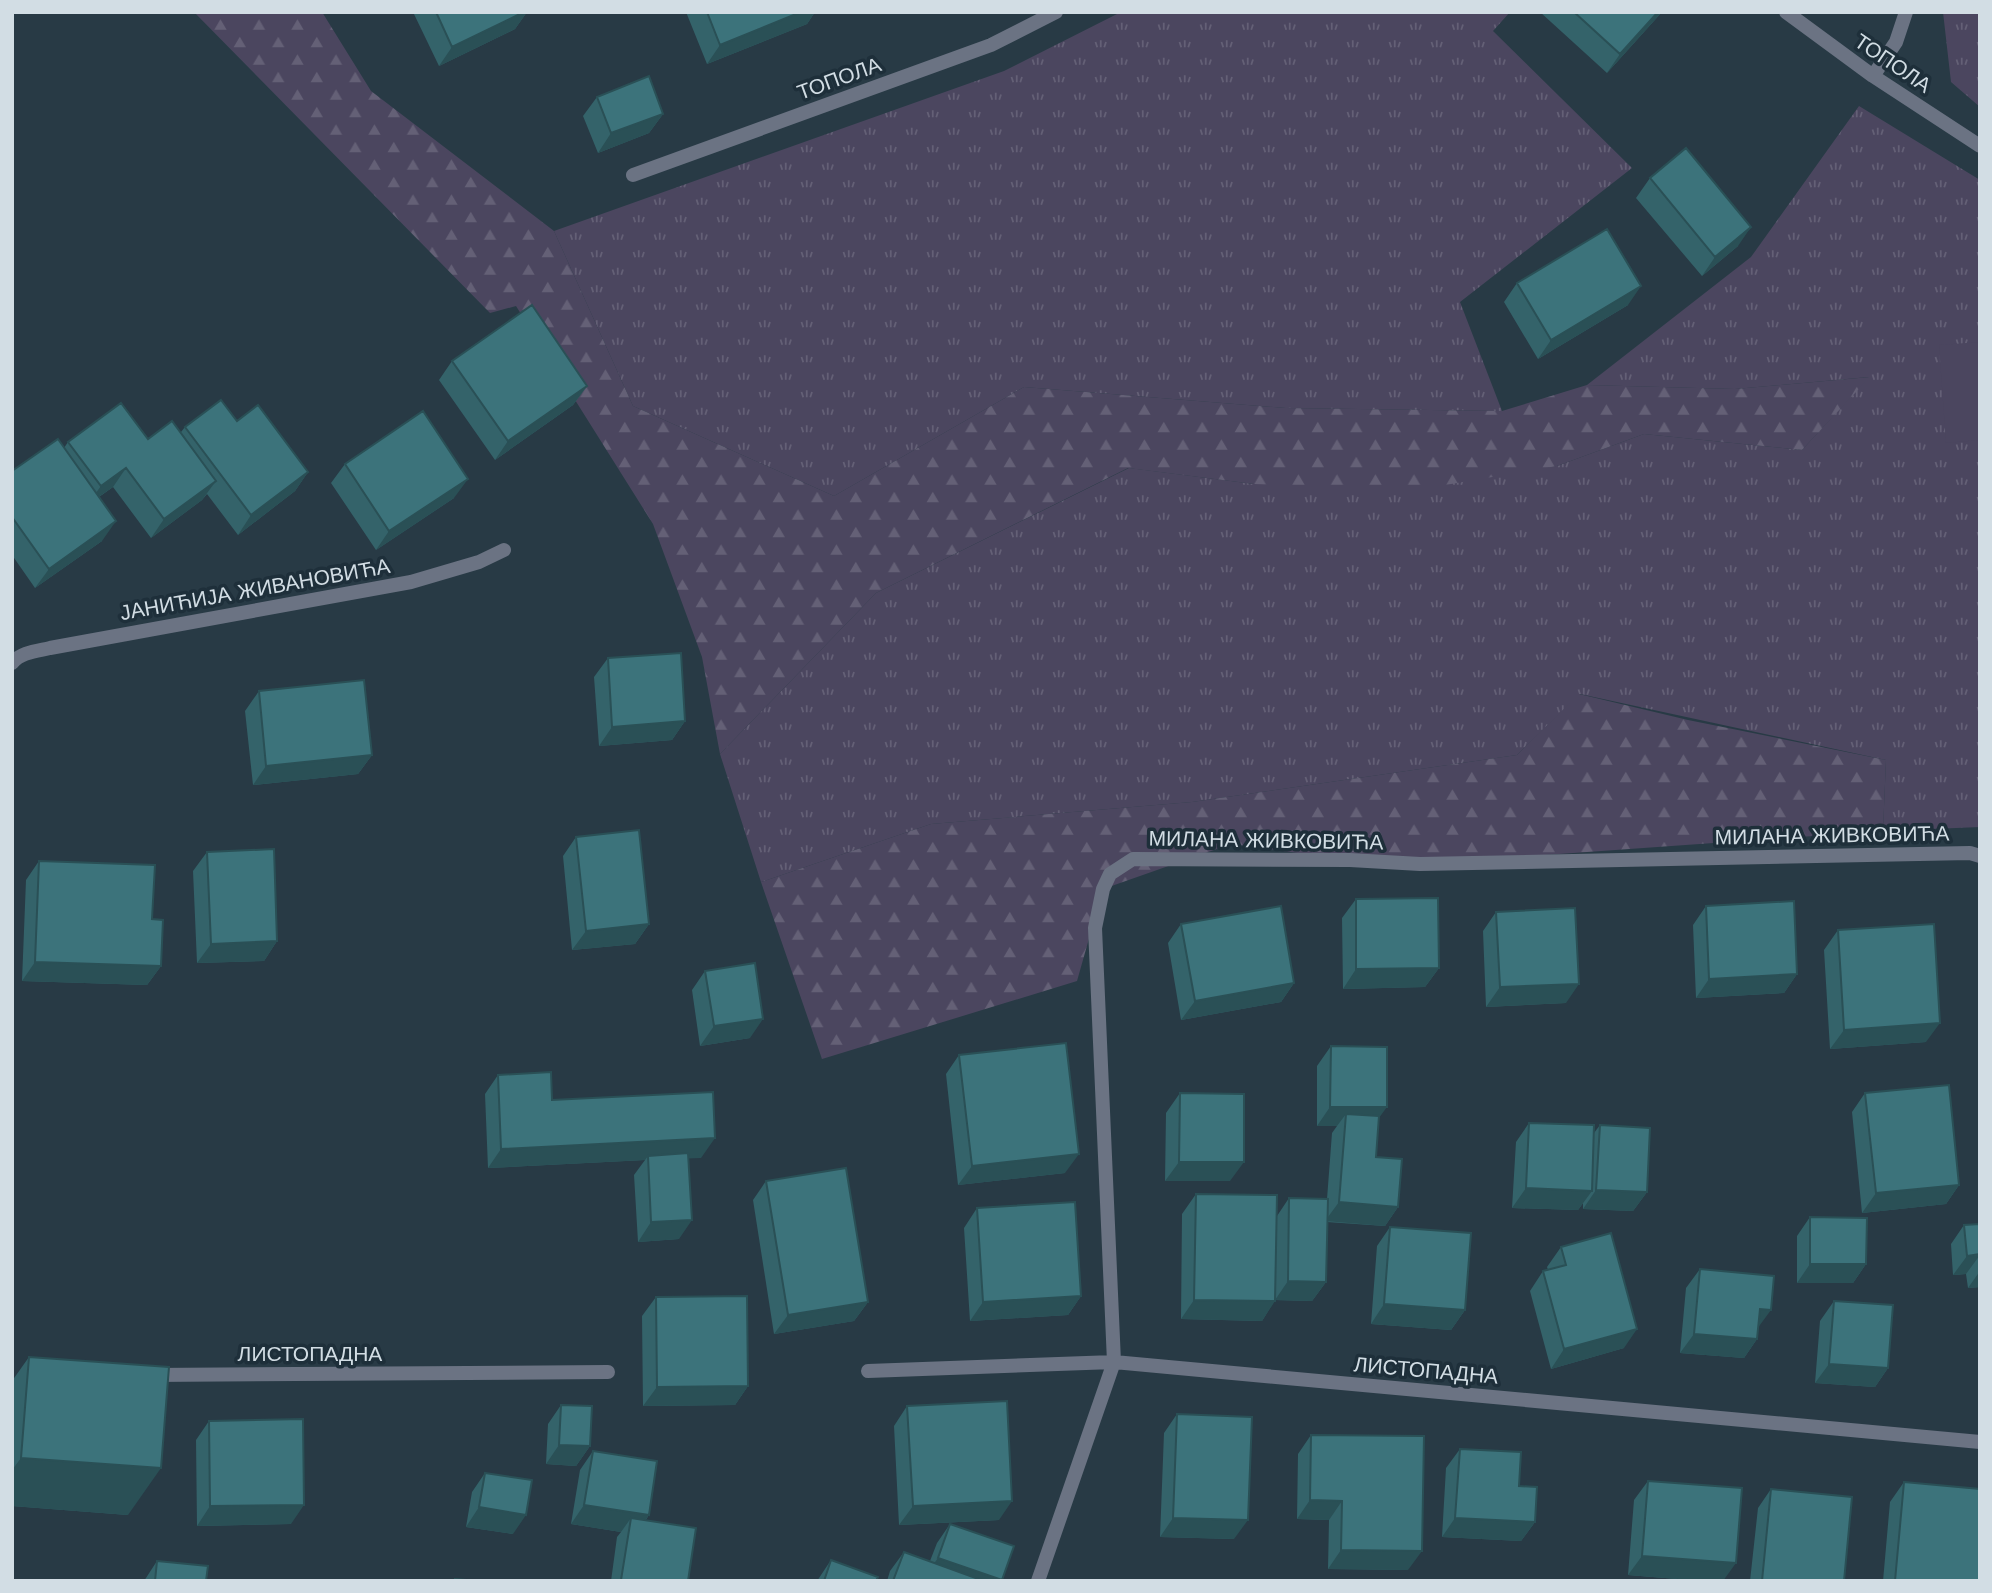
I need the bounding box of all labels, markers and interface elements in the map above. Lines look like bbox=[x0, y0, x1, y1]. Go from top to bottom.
street label: ТОПОЛА bbox=[1850, 28, 1936, 98]
street label: ТОПОЛА bbox=[794, 51, 884, 105]
street label: ЈАНИЋИЈА ЖИВАНОВИЋА bbox=[118, 553, 392, 625]
street label: МИЛАНА ЖИВКОВИЋА bbox=[1715, 820, 1949, 850]
street label: МИЛАНА ЖИВКОВИЋА bbox=[1149, 825, 1383, 855]
street label: ЛИСТОПАДНА bbox=[238, 1341, 382, 1366]
street label: ЛИСТОПАДНА bbox=[1353, 1351, 1499, 1389]

